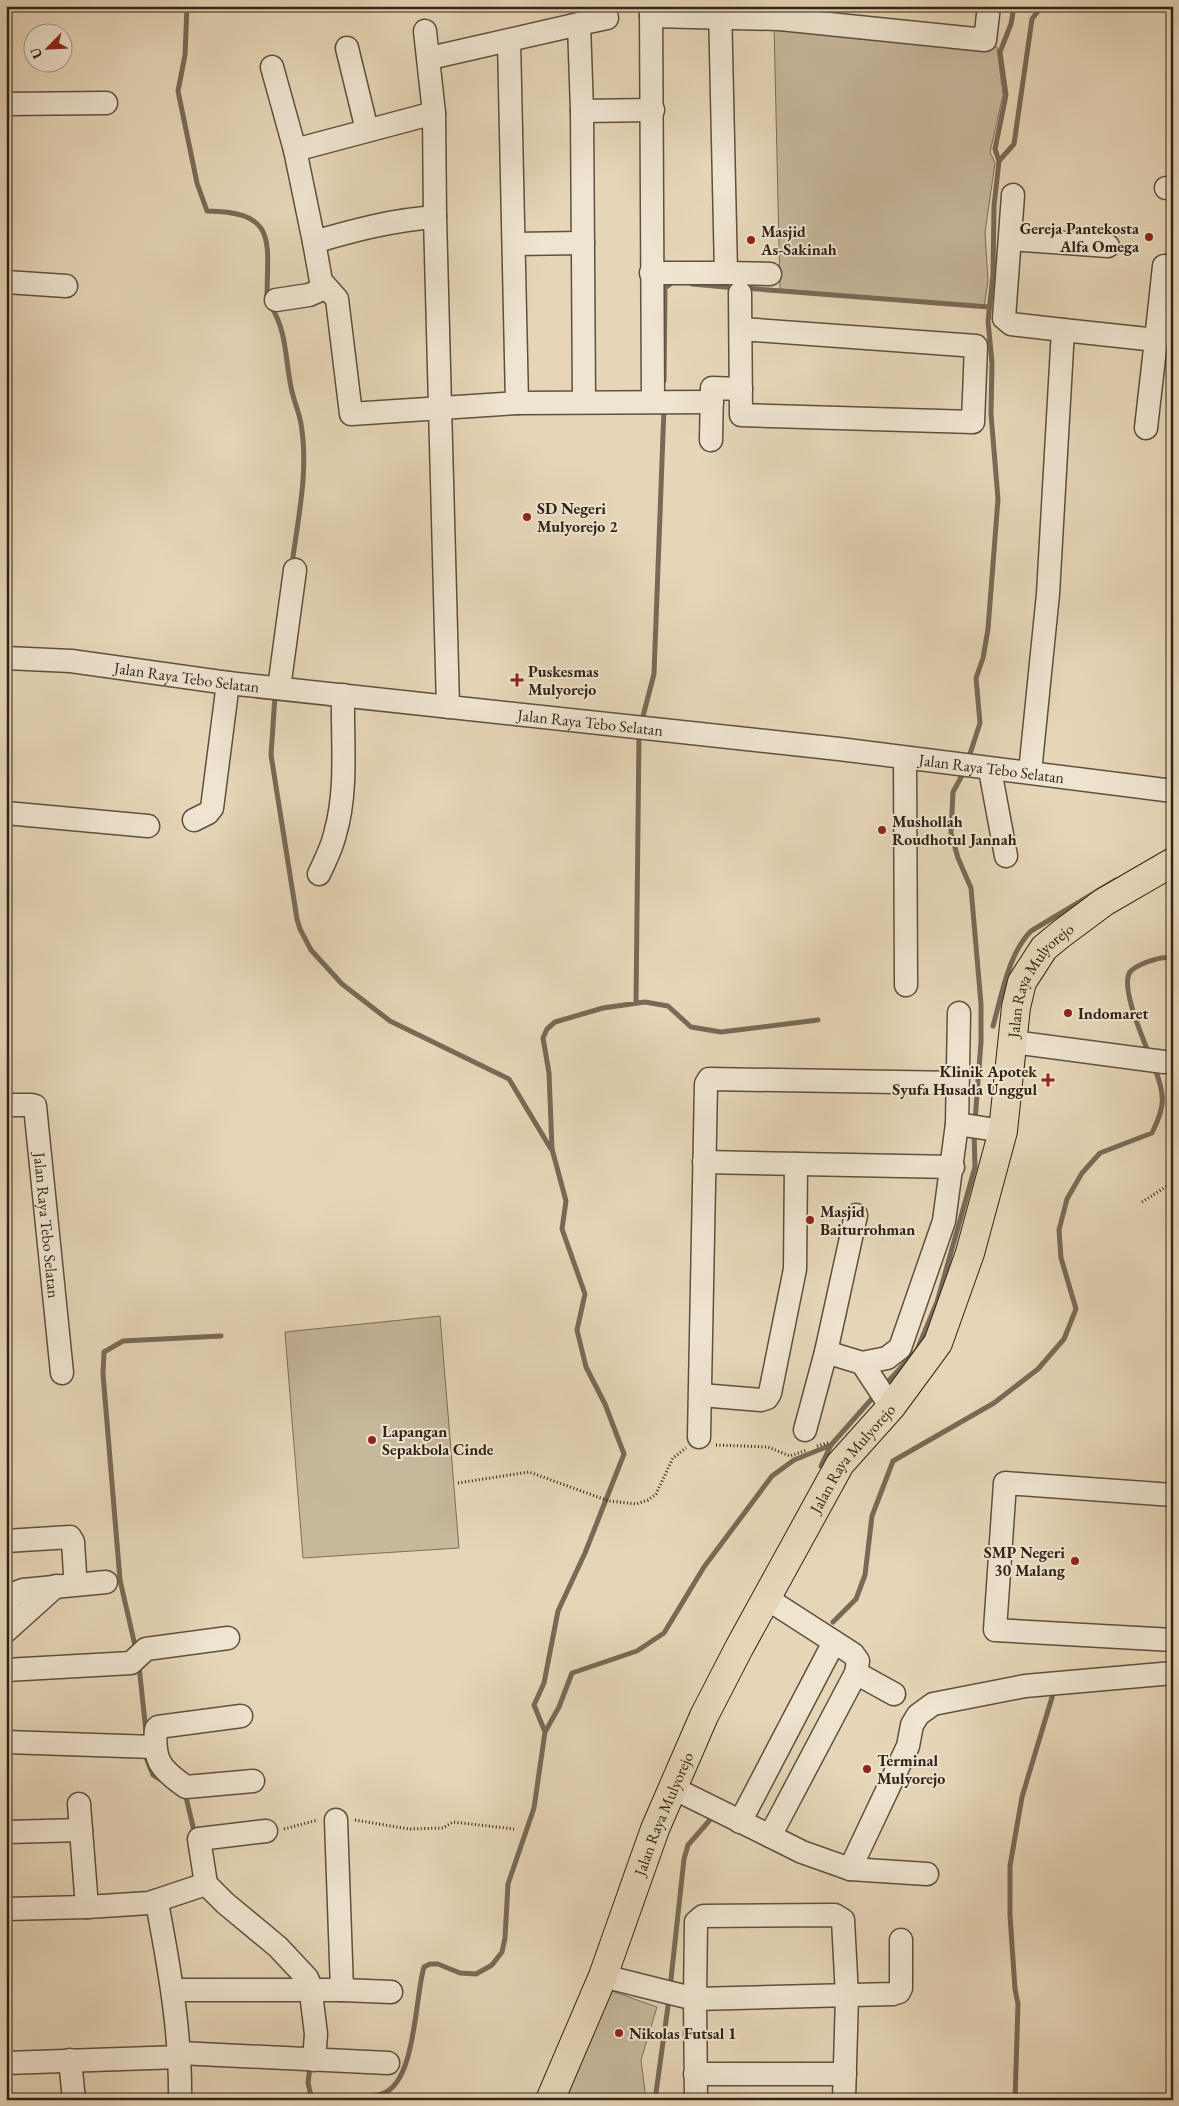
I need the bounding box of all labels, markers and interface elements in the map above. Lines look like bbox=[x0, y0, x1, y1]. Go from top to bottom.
north arrow bbox=[22, 22, 72, 72]
text: U bbox=[26, 44, 46, 62]
place label: Gereja Pantekosta Alfa Omega bbox=[1020, 218, 1140, 257]
place label: Masjid As-Sakinah bbox=[760, 221, 837, 260]
marker: Gereja Pantekosta Alfa Omega bbox=[1143, 231, 1155, 243]
marker: Masjid As-Sakinah bbox=[745, 234, 757, 246]
place label: SD Negeri Mulyorejo 2 bbox=[537, 498, 618, 537]
marker: SD Negeri Mulyorejo 2 bbox=[521, 511, 533, 523]
street label: Jalan Raya Tebo Selatan bbox=[111, 656, 261, 697]
place label: Puskesmas Mulyorejo bbox=[528, 661, 599, 700]
marker: Puskesmas Mulyorejo bbox=[510, 673, 524, 687]
street label: Jalan Raya Tebo Selatan bbox=[514, 704, 665, 740]
street label: Jalan Raya Tebo Selatan bbox=[916, 748, 1066, 788]
place label: Mushollah Roudhotul Jannah bbox=[892, 811, 1017, 850]
marker: Mushollah Roudhotul Jannah bbox=[876, 824, 888, 836]
street label: Jalan Raya Mulyorejo bbox=[1002, 918, 1078, 1041]
place label: Indomaret bbox=[1078, 1003, 1149, 1024]
marker: Indomaret bbox=[1062, 1007, 1074, 1019]
place label: Klinik Apotek Syufa Husada Unggul bbox=[892, 1061, 1037, 1100]
marker: Klinik Apotek Syufa Husada Unggul bbox=[1041, 1073, 1055, 1087]
street label: Jalan Raya Tebo Selatan bbox=[29, 1149, 65, 1300]
place label: Masjid Baiturrohman bbox=[820, 1201, 915, 1240]
marker: Masjid Baiturrohman bbox=[804, 1214, 816, 1226]
street label: Jalan Raya Mulyorejo bbox=[804, 1399, 900, 1518]
place label: Lapangan Sepakbola Cinde bbox=[382, 1421, 494, 1460]
marker: Lapangan Sepakbola Cinde bbox=[366, 1434, 378, 1446]
place label: SMP Negeri 30 Malang bbox=[984, 1542, 1066, 1581]
marker: SMP Negeri 30 Malang bbox=[1069, 1555, 1081, 1567]
street label: Jalan Raya Mulyorejo bbox=[628, 1748, 698, 1880]
place label: Terminal Mulyorejo bbox=[877, 1750, 945, 1789]
marker: Terminal Mulyorejo bbox=[861, 1763, 873, 1775]
place label: Nikolas Futsal 1 bbox=[629, 2023, 737, 2044]
marker: Nikolas Futsal 1 bbox=[613, 2027, 625, 2039]

